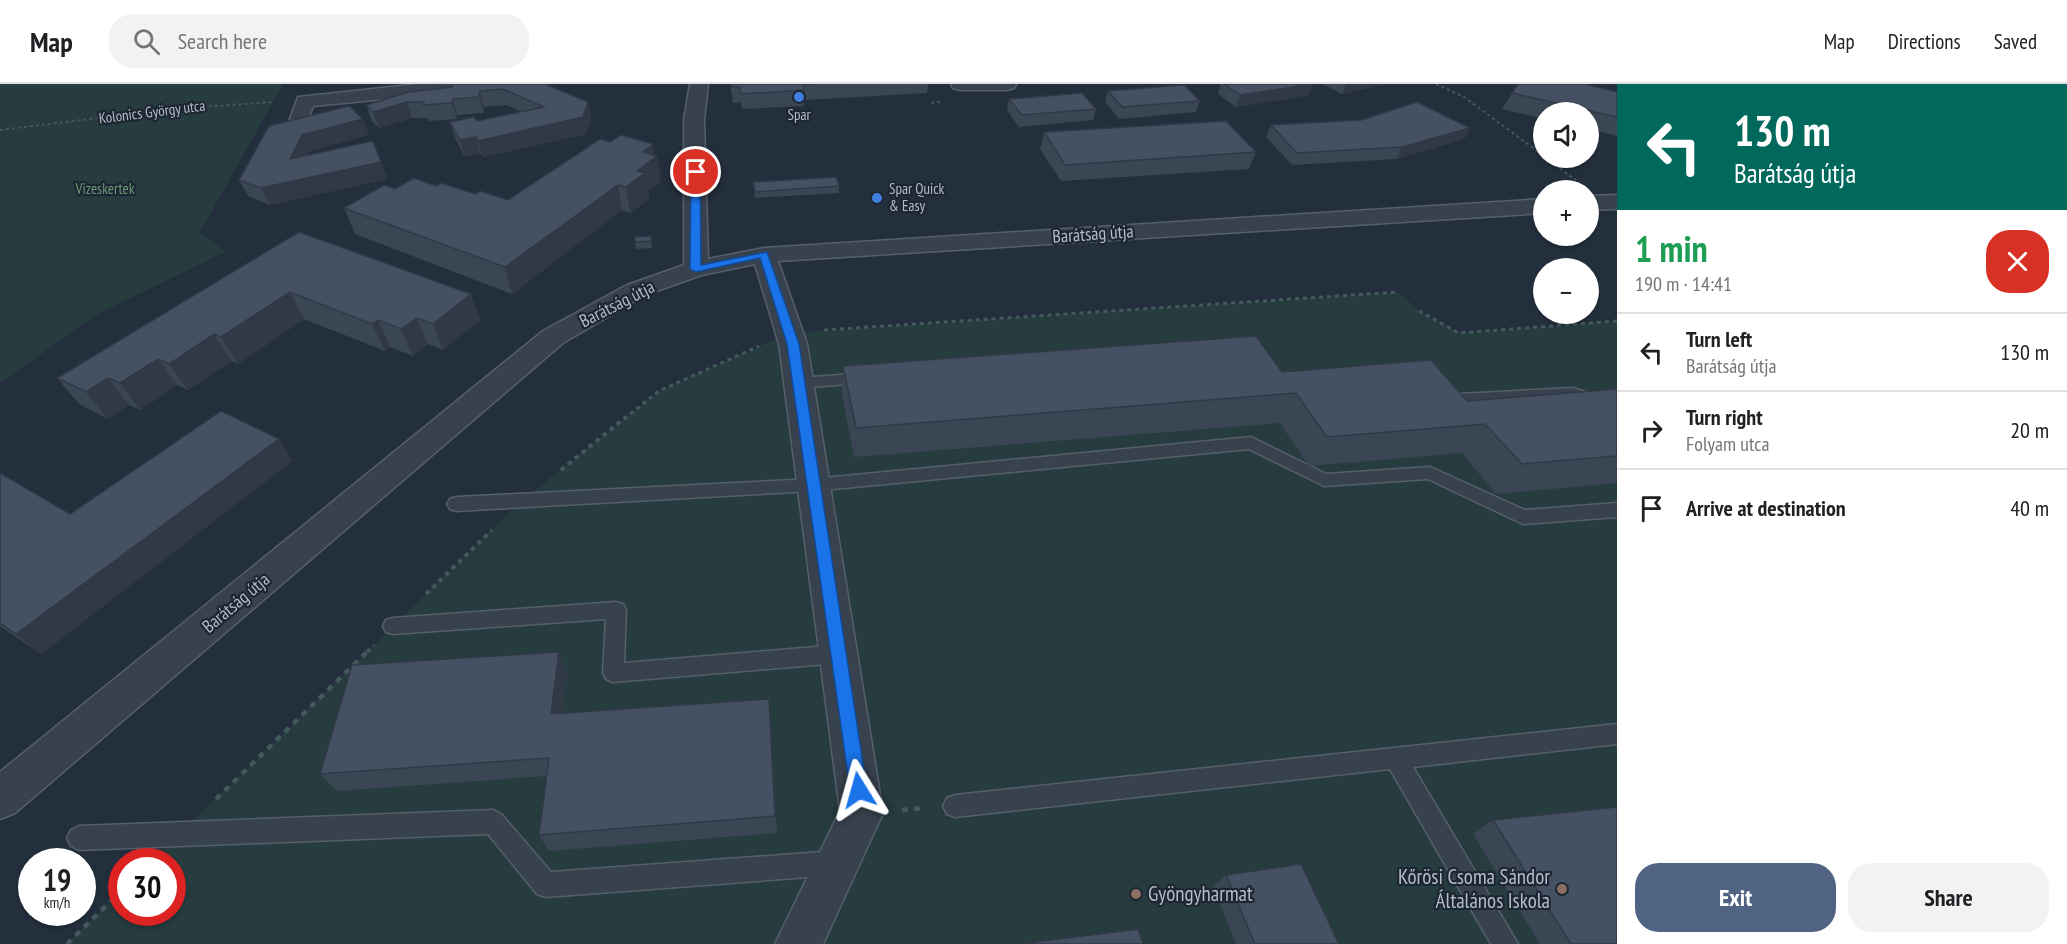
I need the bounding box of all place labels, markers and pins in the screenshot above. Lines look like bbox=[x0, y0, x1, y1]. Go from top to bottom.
marker: Spar bbox=[792, 90, 806, 104]
place label: Spar bbox=[787, 105, 811, 124]
pin bbox=[670, 146, 721, 197]
place label: Spar Quick & Easy bbox=[889, 179, 945, 215]
marker: Spar Quick & Easy bbox=[870, 191, 884, 205]
place label: Kőrösi Csoma Sándor Általános Iskola bbox=[1398, 863, 1550, 914]
place label: Gyöngyharmat bbox=[1148, 880, 1253, 907]
marker: Kőrösi Csoma Sándor Általános Iskola bbox=[1555, 882, 1569, 896]
marker: Gyöngyharmat bbox=[1129, 887, 1143, 901]

